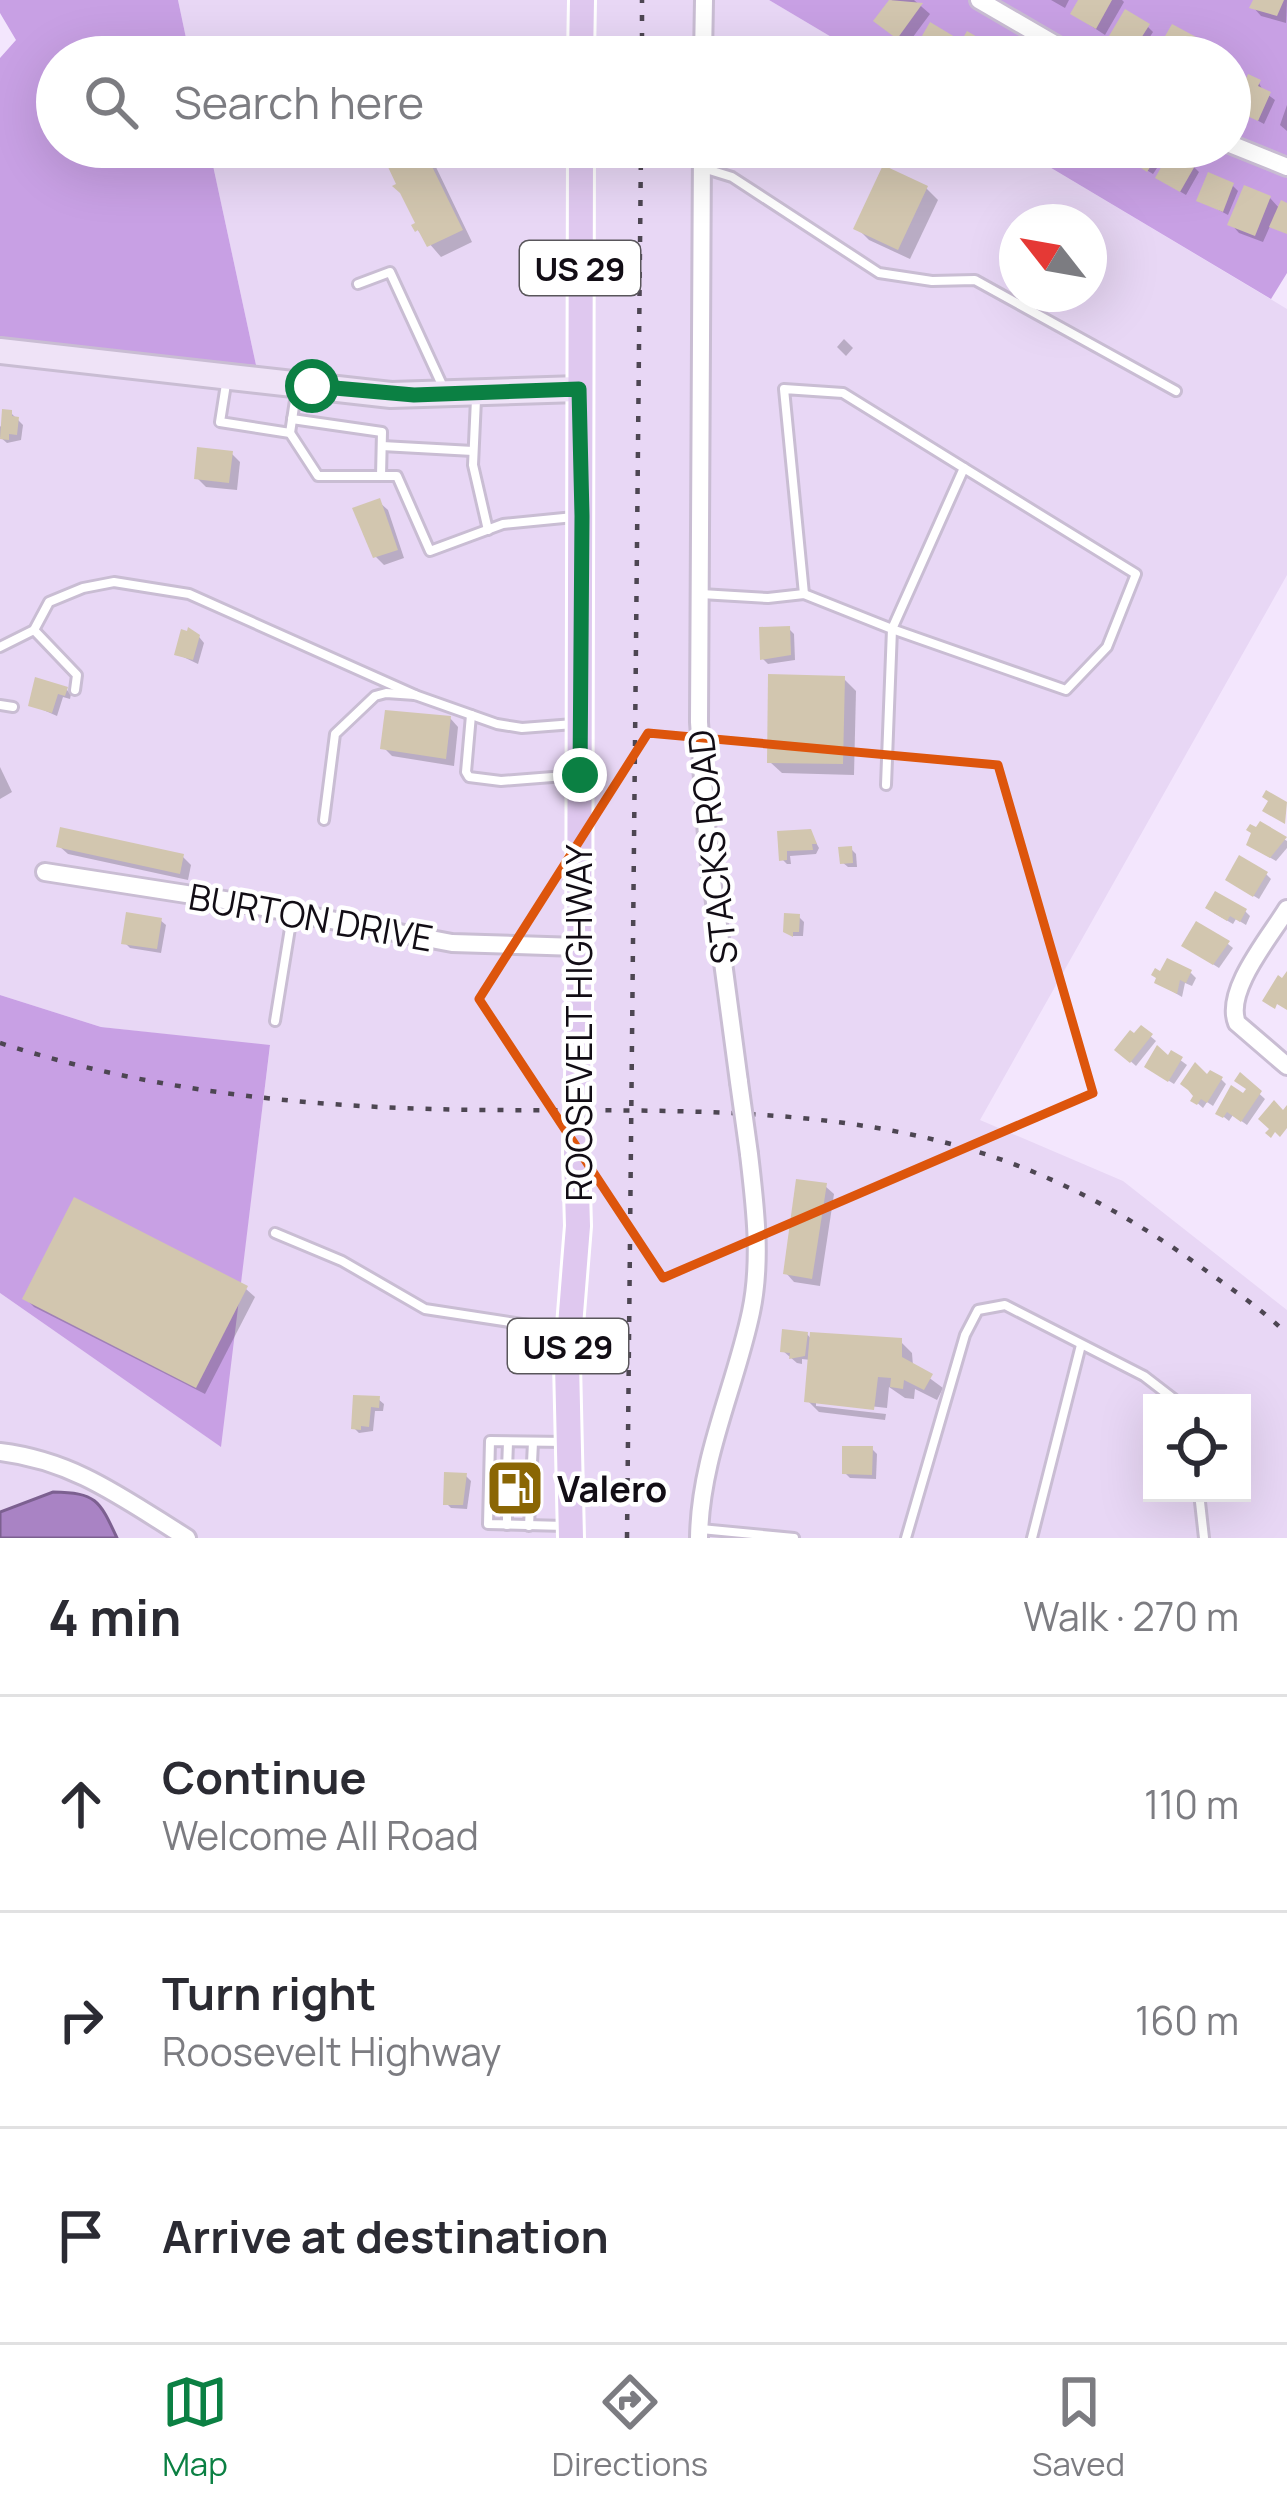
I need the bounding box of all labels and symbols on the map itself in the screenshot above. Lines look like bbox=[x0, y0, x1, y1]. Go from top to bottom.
north arrow bbox=[999, 204, 1107, 312]
road number: US 29 bbox=[520, 241, 640, 295]
route start bbox=[285, 359, 339, 413]
street label: STACKS ROAD bbox=[675, 727, 749, 967]
route end bbox=[553, 748, 607, 802]
street label: ROOSEVELT HIGHWAY bbox=[554, 844, 603, 1202]
street label: BURTON DRIVE bbox=[185, 871, 437, 963]
road number: US 29 bbox=[508, 1319, 628, 1373]
fuel station icon: Valero bbox=[484, 1457, 546, 1519]
place label: Valero bbox=[557, 1464, 667, 1513]

